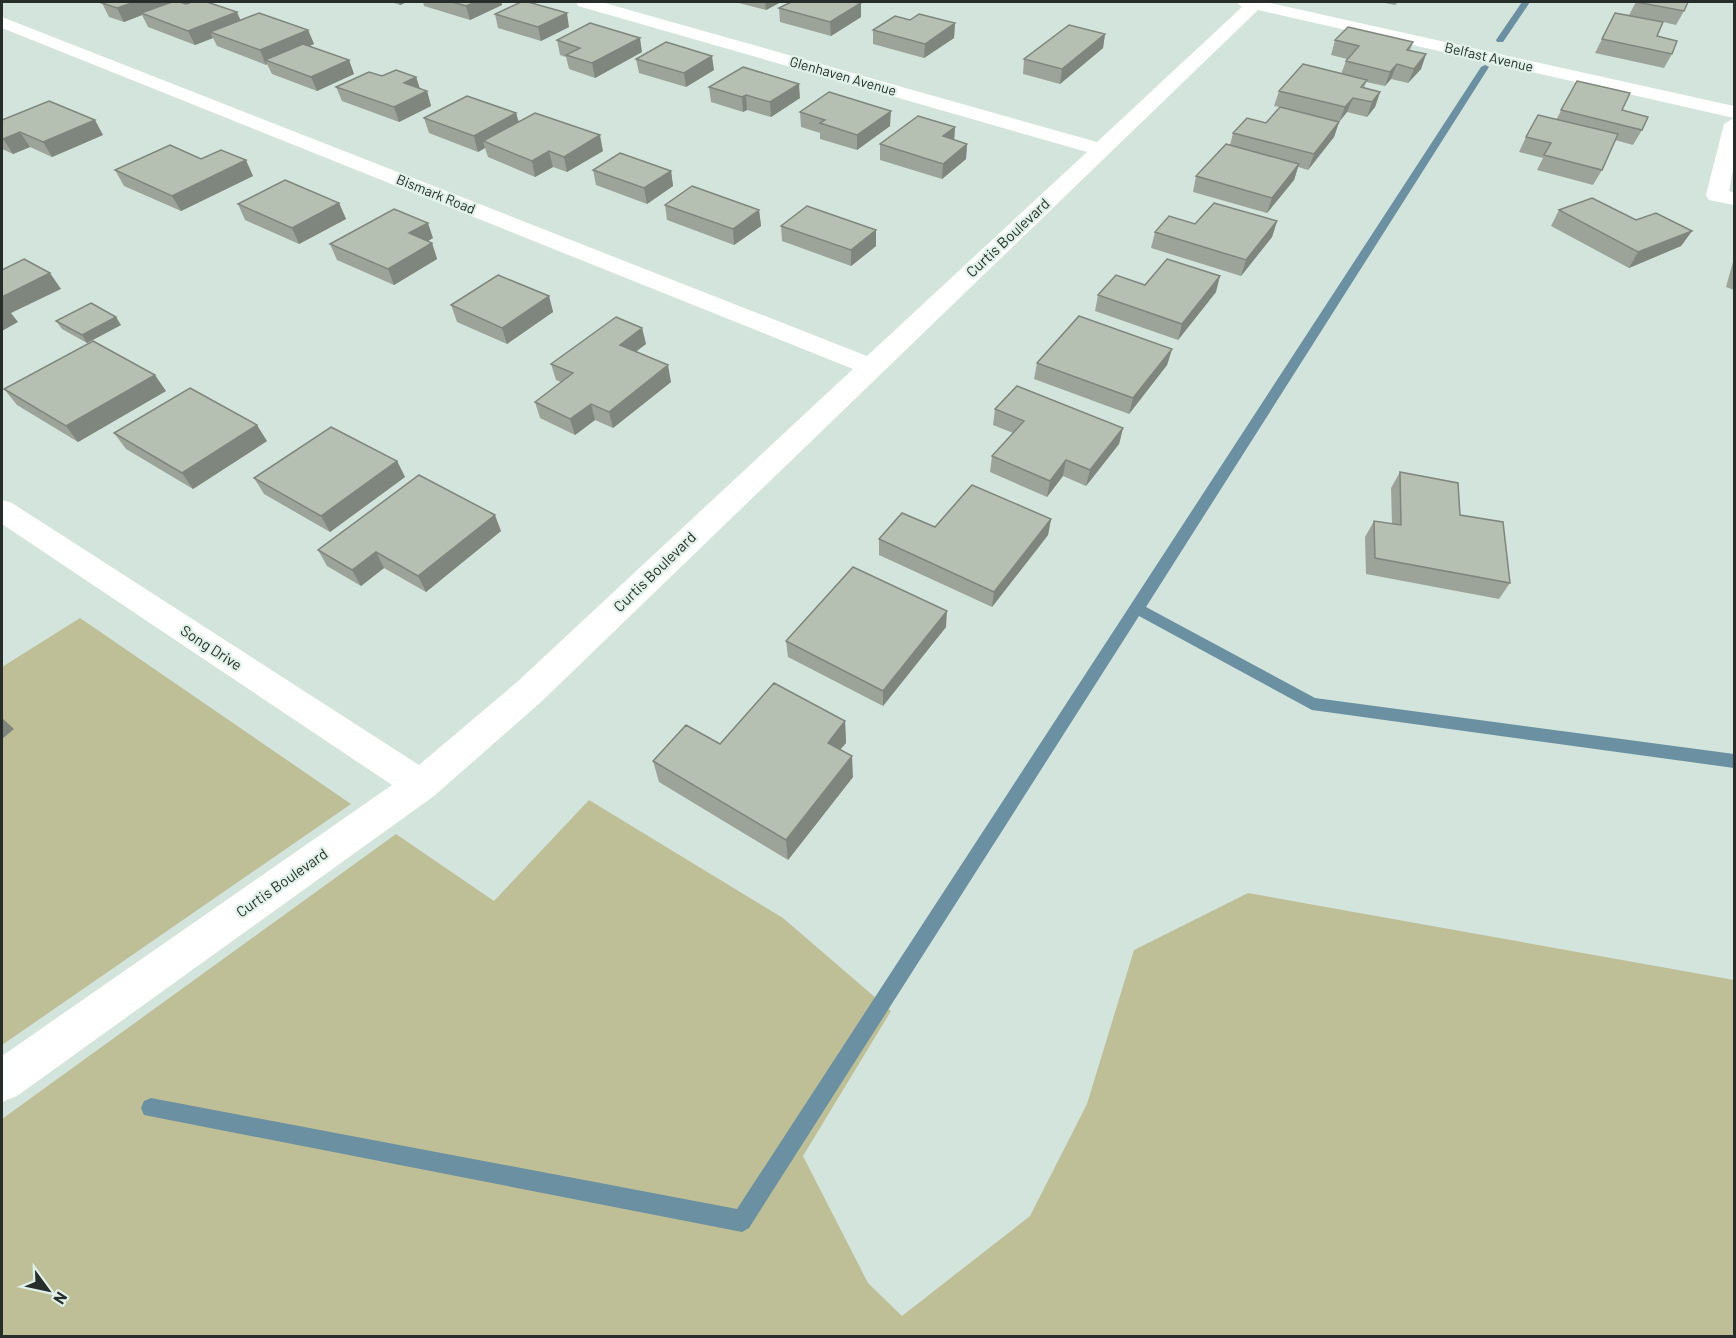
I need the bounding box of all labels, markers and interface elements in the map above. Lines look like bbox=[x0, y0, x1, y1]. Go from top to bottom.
street label: Belfast Avenue bbox=[1443, 38, 1535, 75]
street label: Glenhaven Avenue bbox=[788, 52, 898, 99]
street label: Bismark Road bbox=[394, 170, 478, 217]
street label: Curtis Boulevard bbox=[962, 194, 1053, 280]
street label: Curtis Boulevard bbox=[609, 528, 699, 615]
street label: Song Drive bbox=[178, 621, 246, 674]
street label: Curtis Boulevard bbox=[232, 844, 331, 920]
north arrow bbox=[18, 1260, 78, 1320]
text: N bbox=[50, 1289, 72, 1308]

